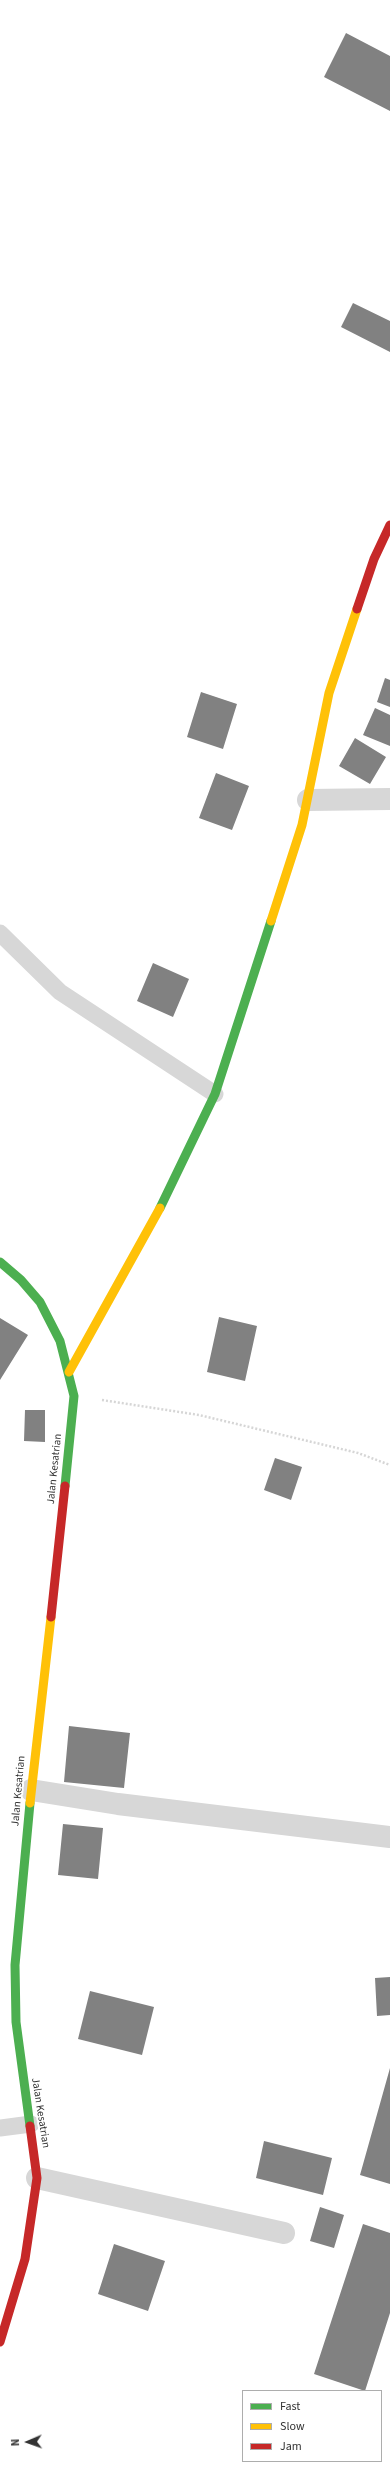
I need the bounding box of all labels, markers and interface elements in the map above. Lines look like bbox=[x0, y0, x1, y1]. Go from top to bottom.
street label: Jalan Kesatrian bbox=[45, 1433, 65, 1505]
street label: Jalan Kesatrian bbox=[9, 1755, 29, 1827]
street label: Jalan Kesatrian bbox=[28, 2077, 52, 2149]
legend bbox=[242, 2390, 382, 2462]
text: Fast bbox=[280, 2398, 300, 2415]
text: Slow bbox=[280, 2418, 305, 2435]
north arrow bbox=[8, 2422, 48, 2462]
text: Jam bbox=[280, 2438, 302, 2455]
text: N bbox=[8, 2439, 23, 2446]

